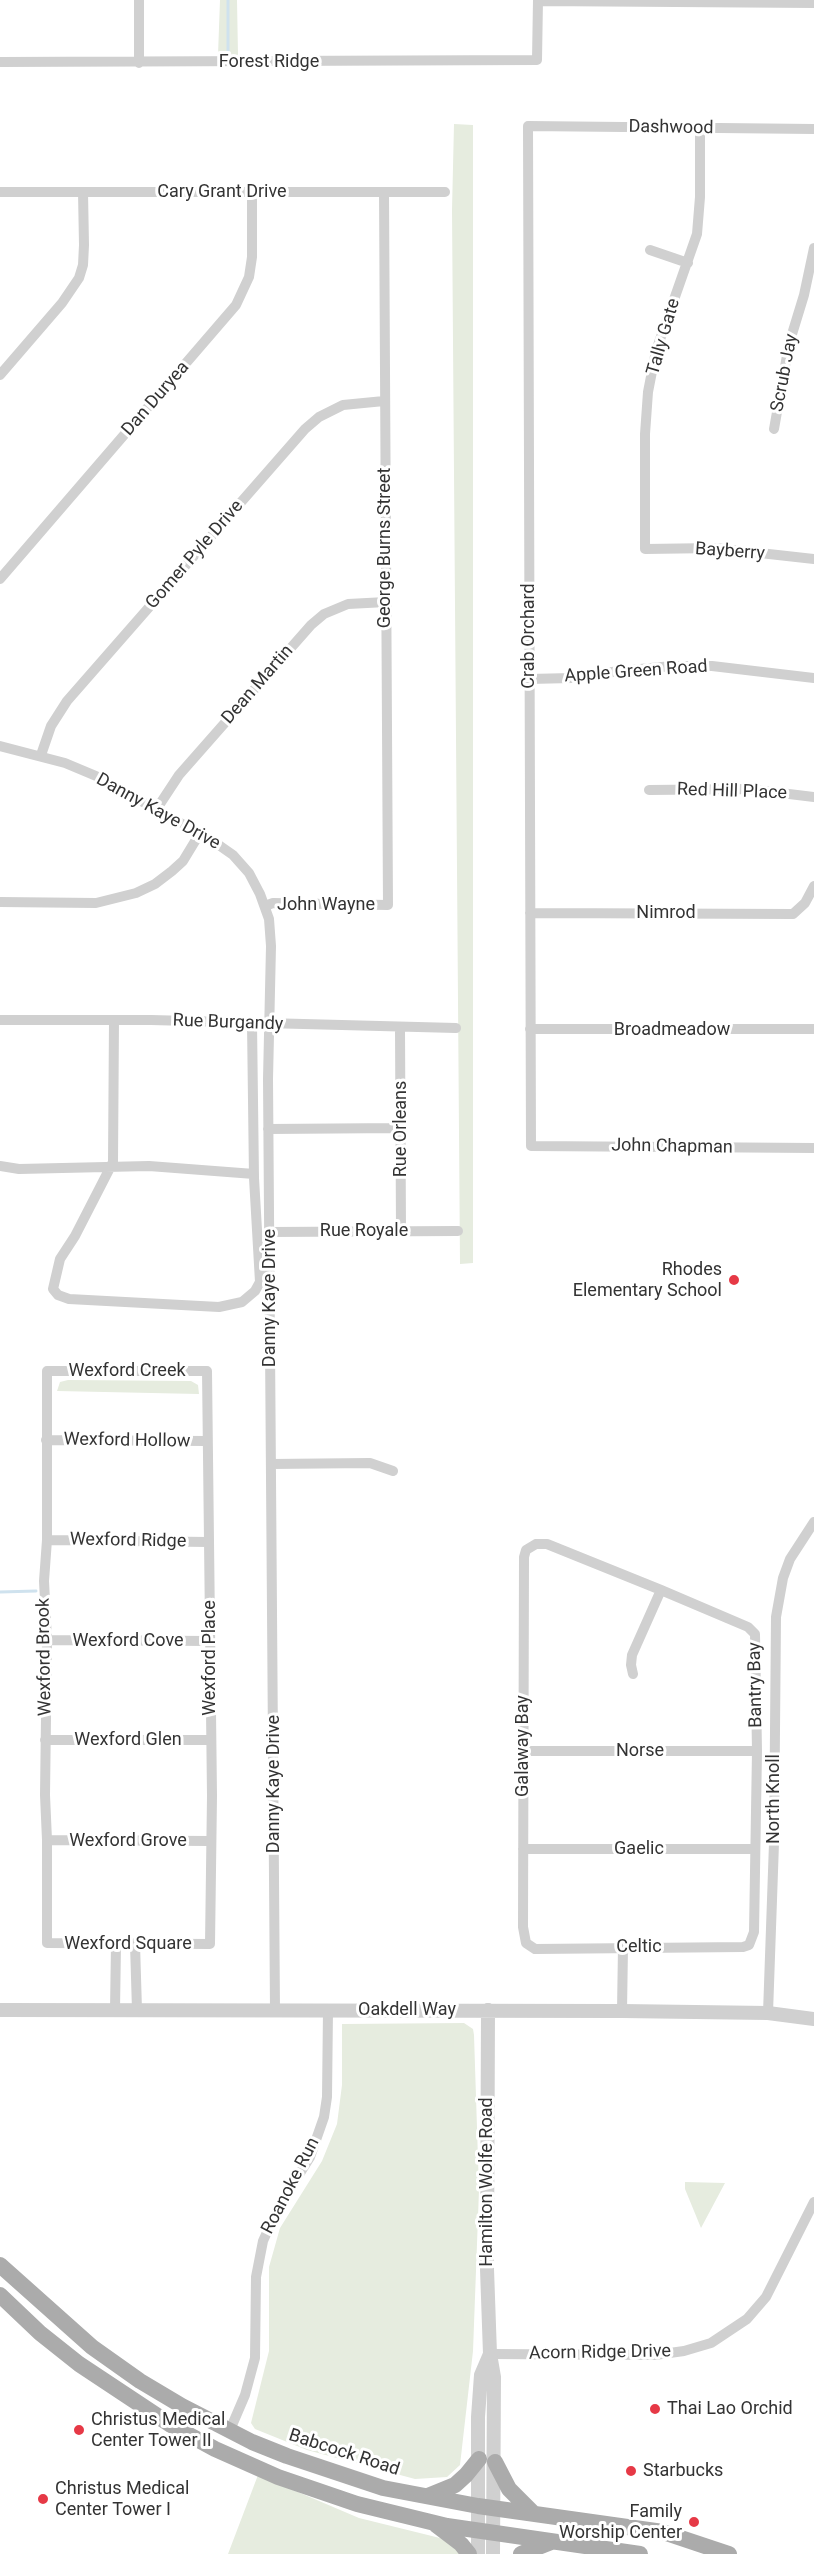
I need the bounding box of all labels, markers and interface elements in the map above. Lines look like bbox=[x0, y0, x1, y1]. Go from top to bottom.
street label: Forest Ridge bbox=[219, 51, 319, 73]
street label: Dashwood bbox=[628, 116, 714, 140]
street label: Cary Grant Drive bbox=[157, 181, 287, 203]
street label: Tally Gate bbox=[643, 296, 685, 378]
street label: Scrub Jay bbox=[767, 332, 803, 414]
street label: Dan Duryea bbox=[118, 357, 194, 441]
street label: George Burns Street bbox=[374, 468, 396, 628]
street label: Gomer Pyle Drive bbox=[142, 496, 248, 614]
street label: Bayberry bbox=[694, 539, 766, 565]
street label: Crab Orchard bbox=[518, 583, 540, 689]
street label: Dean Martin bbox=[218, 641, 298, 729]
street label: Apple Green Road bbox=[564, 656, 708, 688]
street label: Danny Kaye Drive bbox=[92, 769, 224, 855]
street label: Red Hill Place bbox=[677, 779, 787, 805]
street label: John Wayne bbox=[277, 894, 375, 916]
street label: Nimrod bbox=[636, 902, 696, 924]
street label: Rue Burgandy bbox=[172, 1010, 284, 1036]
street label: Broadmeadow bbox=[614, 1019, 730, 1041]
street label: Rue Orleans bbox=[390, 1081, 412, 1177]
street label: John Chapman bbox=[611, 1135, 733, 1159]
street label: Rue Royale bbox=[320, 1220, 408, 1242]
street label: Danny Kaye Drive bbox=[259, 1229, 281, 1367]
place label: Rhodes Elementary School bbox=[573, 1259, 722, 1302]
marker: Rhodes Elementary School bbox=[727, 1273, 741, 1287]
street label: Wexford Creek bbox=[68, 1360, 186, 1382]
street label: Wexford Hollow bbox=[63, 1429, 191, 1453]
street label: Wexford Ridge bbox=[70, 1529, 186, 1553]
street label: Wexford Brook bbox=[33, 1598, 57, 1716]
street label: Wexford Place bbox=[199, 1600, 221, 1716]
street label: Wexford Cove bbox=[72, 1630, 184, 1652]
street label: Bantry Bay bbox=[744, 1642, 768, 1728]
street label: Galaway Bay bbox=[512, 1695, 534, 1797]
street label: Danny Kaye Drive bbox=[263, 1715, 285, 1853]
street label: Wexford Glen bbox=[74, 1729, 182, 1751]
street label: Norse bbox=[616, 1740, 664, 1762]
street label: North Knoll bbox=[763, 1754, 785, 1844]
street label: Wexford Grove bbox=[69, 1830, 187, 1852]
street label: Gaelic bbox=[614, 1838, 664, 1860]
street label: Wexford Square bbox=[64, 1933, 192, 1955]
street label: Celtic bbox=[616, 1936, 662, 1958]
street label: Oakdell Way bbox=[358, 1999, 456, 2021]
street label: Hamilton Wolfe Road bbox=[476, 2097, 498, 2267]
street label: Roanoke Run bbox=[257, 2134, 325, 2238]
street label: Acorn Ridge Drive bbox=[529, 2341, 671, 2365]
place label: Thai Lao Orchid bbox=[667, 2398, 793, 2420]
marker: Thai Lao Orchid bbox=[648, 2402, 662, 2416]
place label: Christus Medical Center Tower II bbox=[91, 2409, 225, 2452]
marker: Christus Medical Center Tower II bbox=[72, 2423, 86, 2437]
street label: Babcock Road bbox=[286, 2425, 402, 2481]
place label: Starbucks bbox=[643, 2460, 723, 2482]
marker: Starbucks bbox=[624, 2464, 638, 2478]
place label: Christus Medical Center Tower I bbox=[55, 2478, 189, 2520]
marker: Christus Medical Center Tower I bbox=[36, 2492, 50, 2506]
place label: Family Worship Center bbox=[559, 2501, 682, 2544]
marker: Family Worship Center bbox=[687, 2515, 701, 2529]

